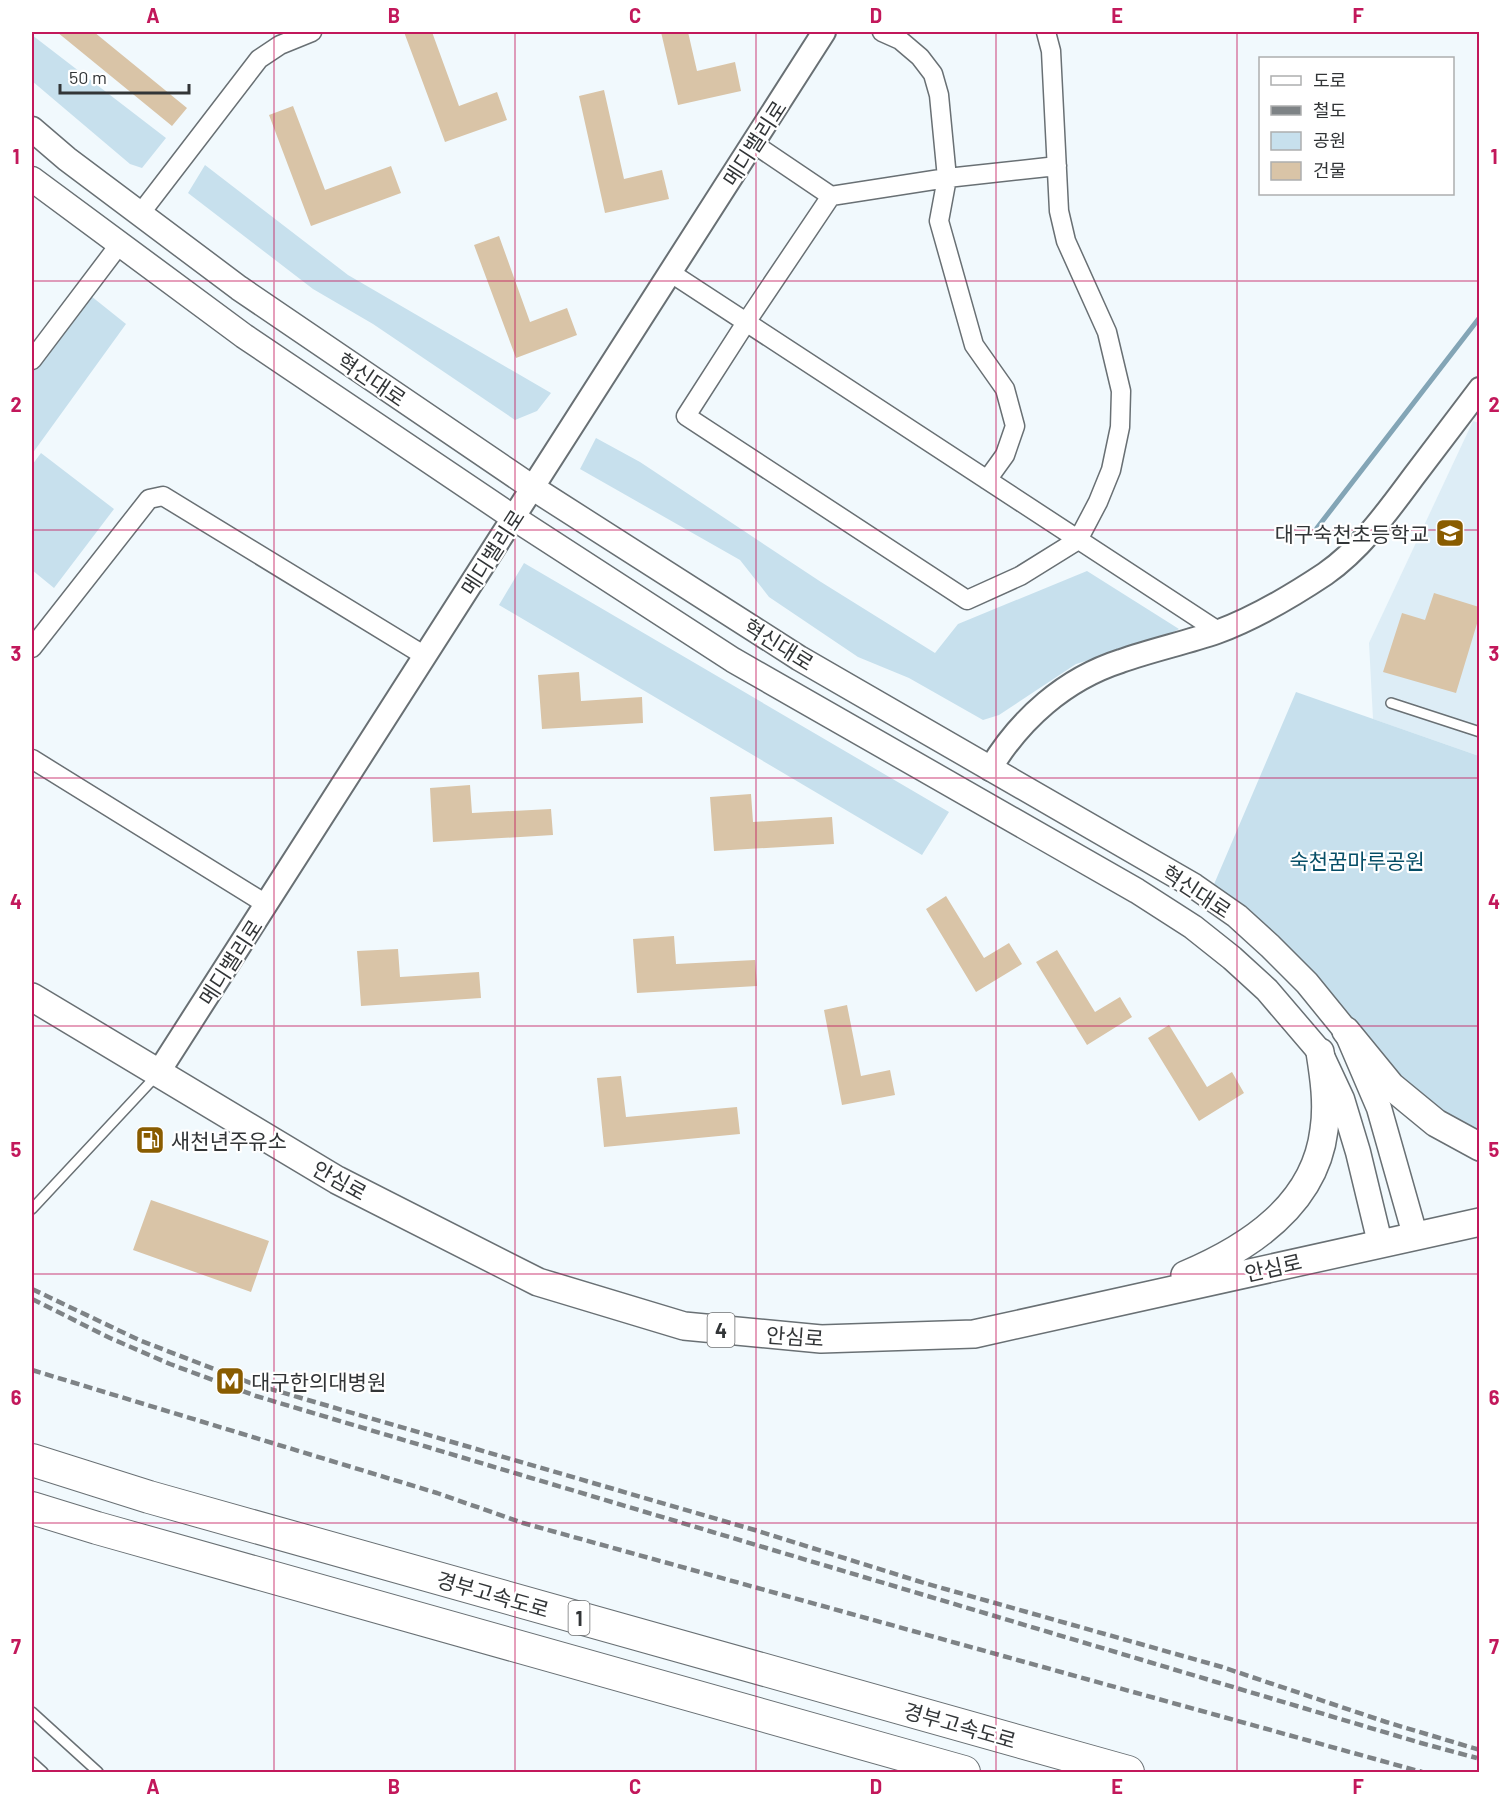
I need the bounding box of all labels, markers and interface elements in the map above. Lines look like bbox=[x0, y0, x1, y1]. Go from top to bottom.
text: A bbox=[146, 3, 160, 27]
text: B bbox=[388, 3, 400, 27]
text: C bbox=[629, 3, 641, 27]
text: D bbox=[870, 3, 882, 27]
text: E bbox=[1111, 3, 1123, 27]
text: F bbox=[1352, 3, 1364, 27]
scale bar bbox=[60, 57, 189, 95]
legend bbox=[1259, 57, 1454, 195]
text: 50 m bbox=[69, 66, 107, 88]
text: 도로 bbox=[1313, 69, 1346, 91]
street label: 메디밸리로 bbox=[717, 96, 791, 190]
text: 철도 bbox=[1313, 99, 1346, 121]
text: 공원 bbox=[1313, 129, 1346, 151]
text: 1 bbox=[12, 144, 20, 168]
text: 1 bbox=[1490, 144, 1498, 168]
text: 건물 bbox=[1313, 159, 1346, 181]
street label: 혁신대로 bbox=[333, 347, 411, 411]
text: 2 bbox=[10, 392, 22, 416]
text: 2 bbox=[1488, 392, 1500, 416]
street label: 메디밸리로 bbox=[455, 505, 529, 599]
school or university icon: 대구숙천초등학교 bbox=[1434, 517, 1466, 549]
place label: 대구숙천초등학교 bbox=[1274, 521, 1429, 546]
street label: 혁신대로 bbox=[740, 613, 818, 675]
text: 3 bbox=[11, 641, 21, 665]
text: 3 bbox=[1489, 641, 1499, 665]
park label: 숙천꿈마루공원 bbox=[1289, 848, 1425, 873]
street label: 혁신대로 bbox=[1158, 859, 1236, 923]
text: 4 bbox=[10, 889, 22, 913]
text: 4 bbox=[1488, 889, 1500, 913]
street label: 메디밸리로 bbox=[193, 915, 267, 1009]
fuel station icon: 새천년주유소 bbox=[134, 1124, 166, 1156]
place label: 새천년주유소 bbox=[171, 1128, 287, 1153]
text: 5 bbox=[11, 1137, 22, 1161]
text: 5 bbox=[1489, 1137, 1500, 1161]
street label: 안심로 bbox=[309, 1155, 371, 1205]
street label: 안심로 bbox=[1242, 1248, 1304, 1286]
road number: 4 bbox=[708, 1313, 734, 1347]
street label: 안심로 bbox=[765, 1322, 825, 1350]
metro station icon: 대구한의대병원 bbox=[214, 1365, 246, 1397]
place label: 대구한의대병원 bbox=[251, 1369, 386, 1394]
text: 6 bbox=[11, 1385, 22, 1409]
text: 6 bbox=[1489, 1385, 1500, 1409]
street label: 경부고속도로 bbox=[434, 1566, 552, 1622]
road number: 1 bbox=[568, 1601, 590, 1635]
text: 7 bbox=[11, 1634, 21, 1658]
text: 7 bbox=[1489, 1634, 1499, 1658]
street label: 경부고속도로 bbox=[901, 1697, 1019, 1753]
text: A bbox=[146, 1774, 160, 1798]
text: B bbox=[388, 1774, 400, 1798]
text: C bbox=[629, 1774, 641, 1798]
text: D bbox=[870, 1774, 882, 1798]
text: E bbox=[1111, 1774, 1123, 1798]
text: F bbox=[1352, 1774, 1364, 1798]

